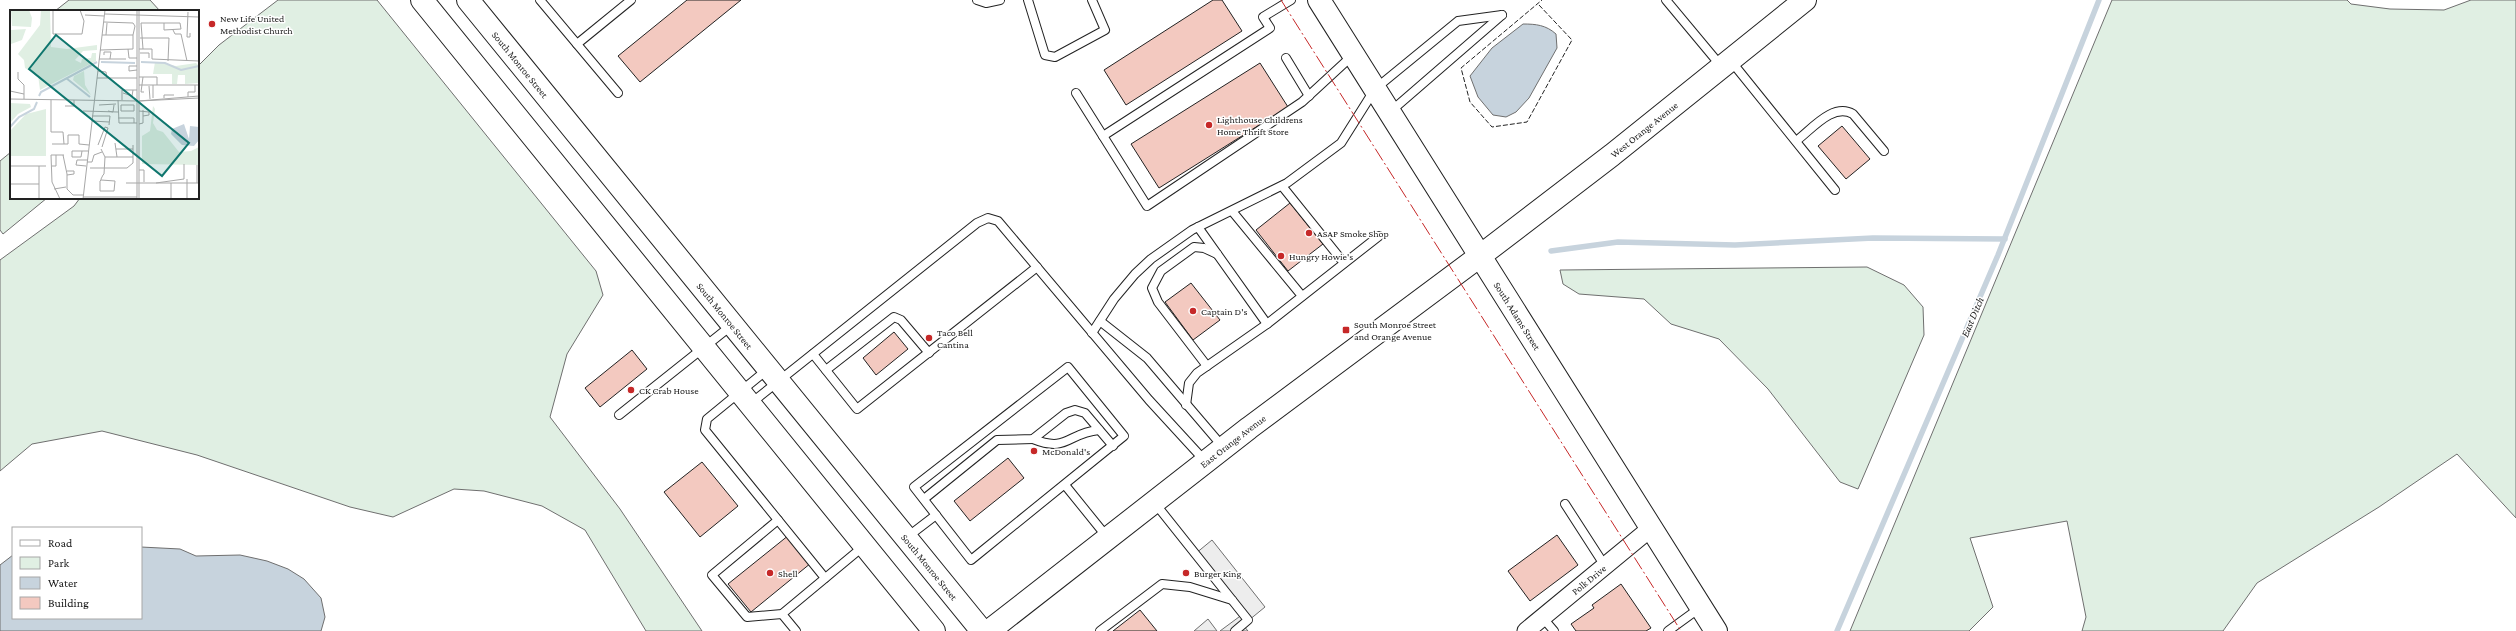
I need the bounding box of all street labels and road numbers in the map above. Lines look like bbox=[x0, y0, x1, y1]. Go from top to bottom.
street label: South Monroe Street bbox=[490, 29, 551, 100]
street label: West Orange Avenue bbox=[1608, 99, 1680, 160]
street label: South Monroe Street bbox=[695, 280, 756, 351]
street label: South Adams Street bbox=[1492, 280, 1544, 352]
street label: East Orange Avenue bbox=[1198, 412, 1268, 470]
street label: South Monroe Street bbox=[899, 531, 960, 603]
street label: Polk Drive bbox=[1569, 562, 1608, 597]

